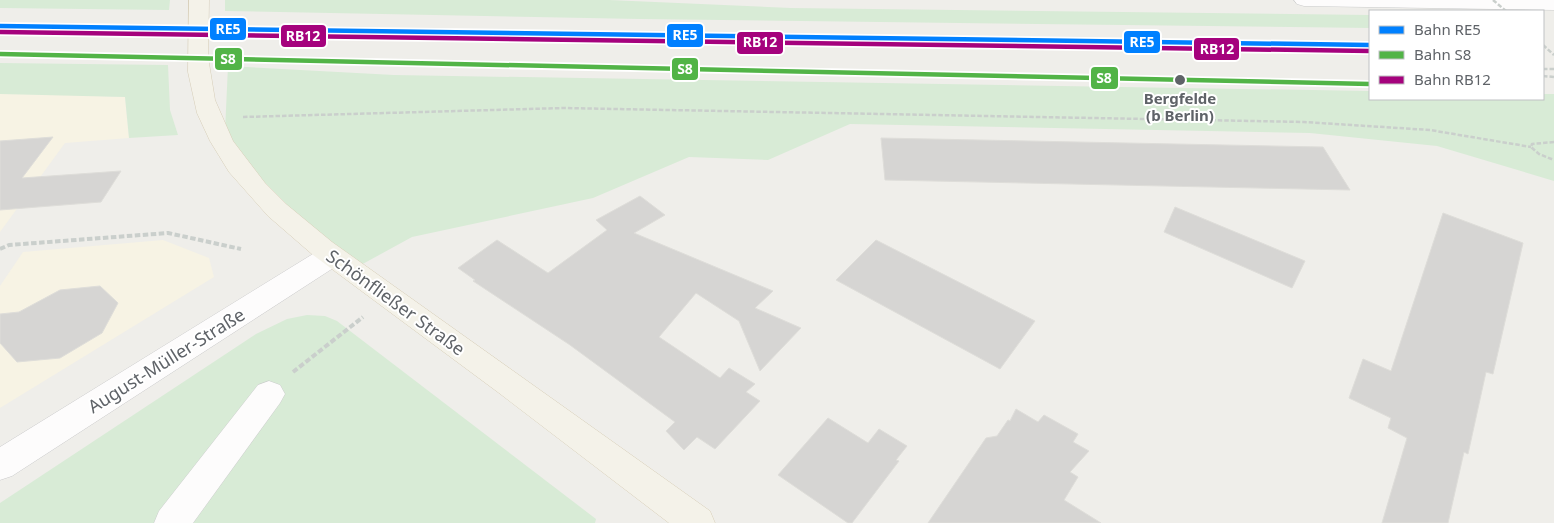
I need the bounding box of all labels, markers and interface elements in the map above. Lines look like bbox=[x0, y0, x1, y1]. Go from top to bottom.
legend bbox=[1369, 10, 1544, 100]
line badge: RE5 bbox=[209, 17, 247, 41]
text: RE5 bbox=[215, 19, 241, 38]
text: Bahn RE5 bbox=[1414, 19, 1481, 39]
line badge: RE5 bbox=[666, 23, 704, 48]
line badge: RB12 bbox=[280, 24, 327, 48]
text: RE5 bbox=[672, 25, 698, 44]
text: RB12 bbox=[286, 26, 320, 45]
line badge: RE5 bbox=[1123, 30, 1161, 54]
line badge: RB12 bbox=[736, 31, 784, 55]
text: RB12 bbox=[743, 32, 777, 51]
text: RE5 bbox=[1129, 32, 1155, 51]
line badge: RB12 bbox=[1193, 37, 1240, 61]
text: RB12 bbox=[1200, 39, 1234, 58]
text: Bahn S8 bbox=[1414, 44, 1471, 64]
line badge: S8 bbox=[214, 47, 243, 71]
text: S8 bbox=[220, 49, 236, 68]
line badge: S8 bbox=[671, 57, 699, 81]
text: S8 bbox=[677, 59, 693, 78]
line badge: S8 bbox=[1090, 66, 1119, 90]
text: S8 bbox=[1096, 68, 1112, 87]
text: Bahn RB12 bbox=[1414, 69, 1491, 89]
marker: Bergfelde (b Berlin) bbox=[1173, 73, 1187, 87]
place label: Bergfelde (b Berlin) bbox=[1144, 88, 1216, 125]
street label: Schönfließer Straße bbox=[322, 244, 470, 360]
street label: August-Müller-Straße bbox=[83, 302, 249, 418]

